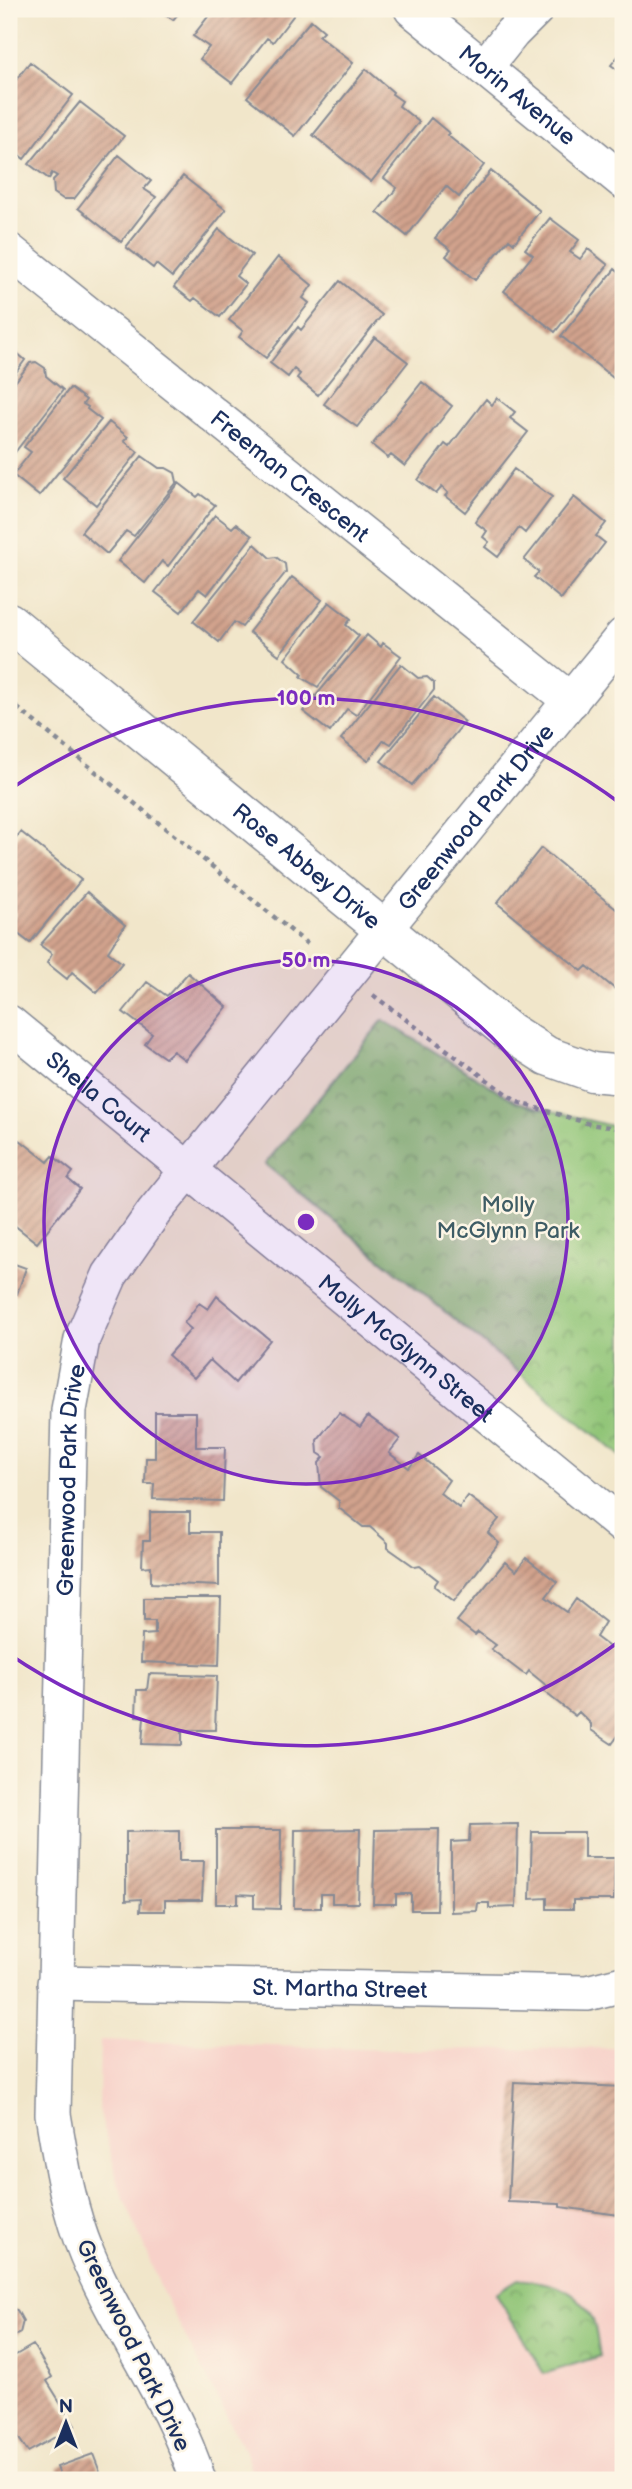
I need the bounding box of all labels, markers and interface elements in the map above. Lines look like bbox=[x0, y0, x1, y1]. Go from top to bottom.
street label: Morin Avenue bbox=[452, 40, 581, 152]
street label: Freeman Crescent bbox=[204, 405, 374, 549]
text: 100 m bbox=[277, 686, 335, 711]
street label: Greenwood Park Drive bbox=[392, 719, 561, 917]
street label: Rose Abbey Drive bbox=[226, 798, 386, 936]
text: 50 m bbox=[282, 948, 330, 973]
street label: Sheila Court bbox=[40, 1046, 156, 1149]
park label: Molly McGlynn Park bbox=[436, 1191, 580, 1245]
centre of rings bbox=[294, 1210, 318, 1234]
street label: Molly McGlynn Street bbox=[312, 1269, 498, 1429]
street label: Greenwood Park Drive bbox=[52, 1362, 92, 1596]
street label: St. Martha Street bbox=[252, 1974, 428, 2005]
street label: Greenwood Park Drive bbox=[70, 2235, 197, 2456]
north arrow bbox=[32, 2388, 102, 2458]
text: N bbox=[59, 2396, 73, 2419]

